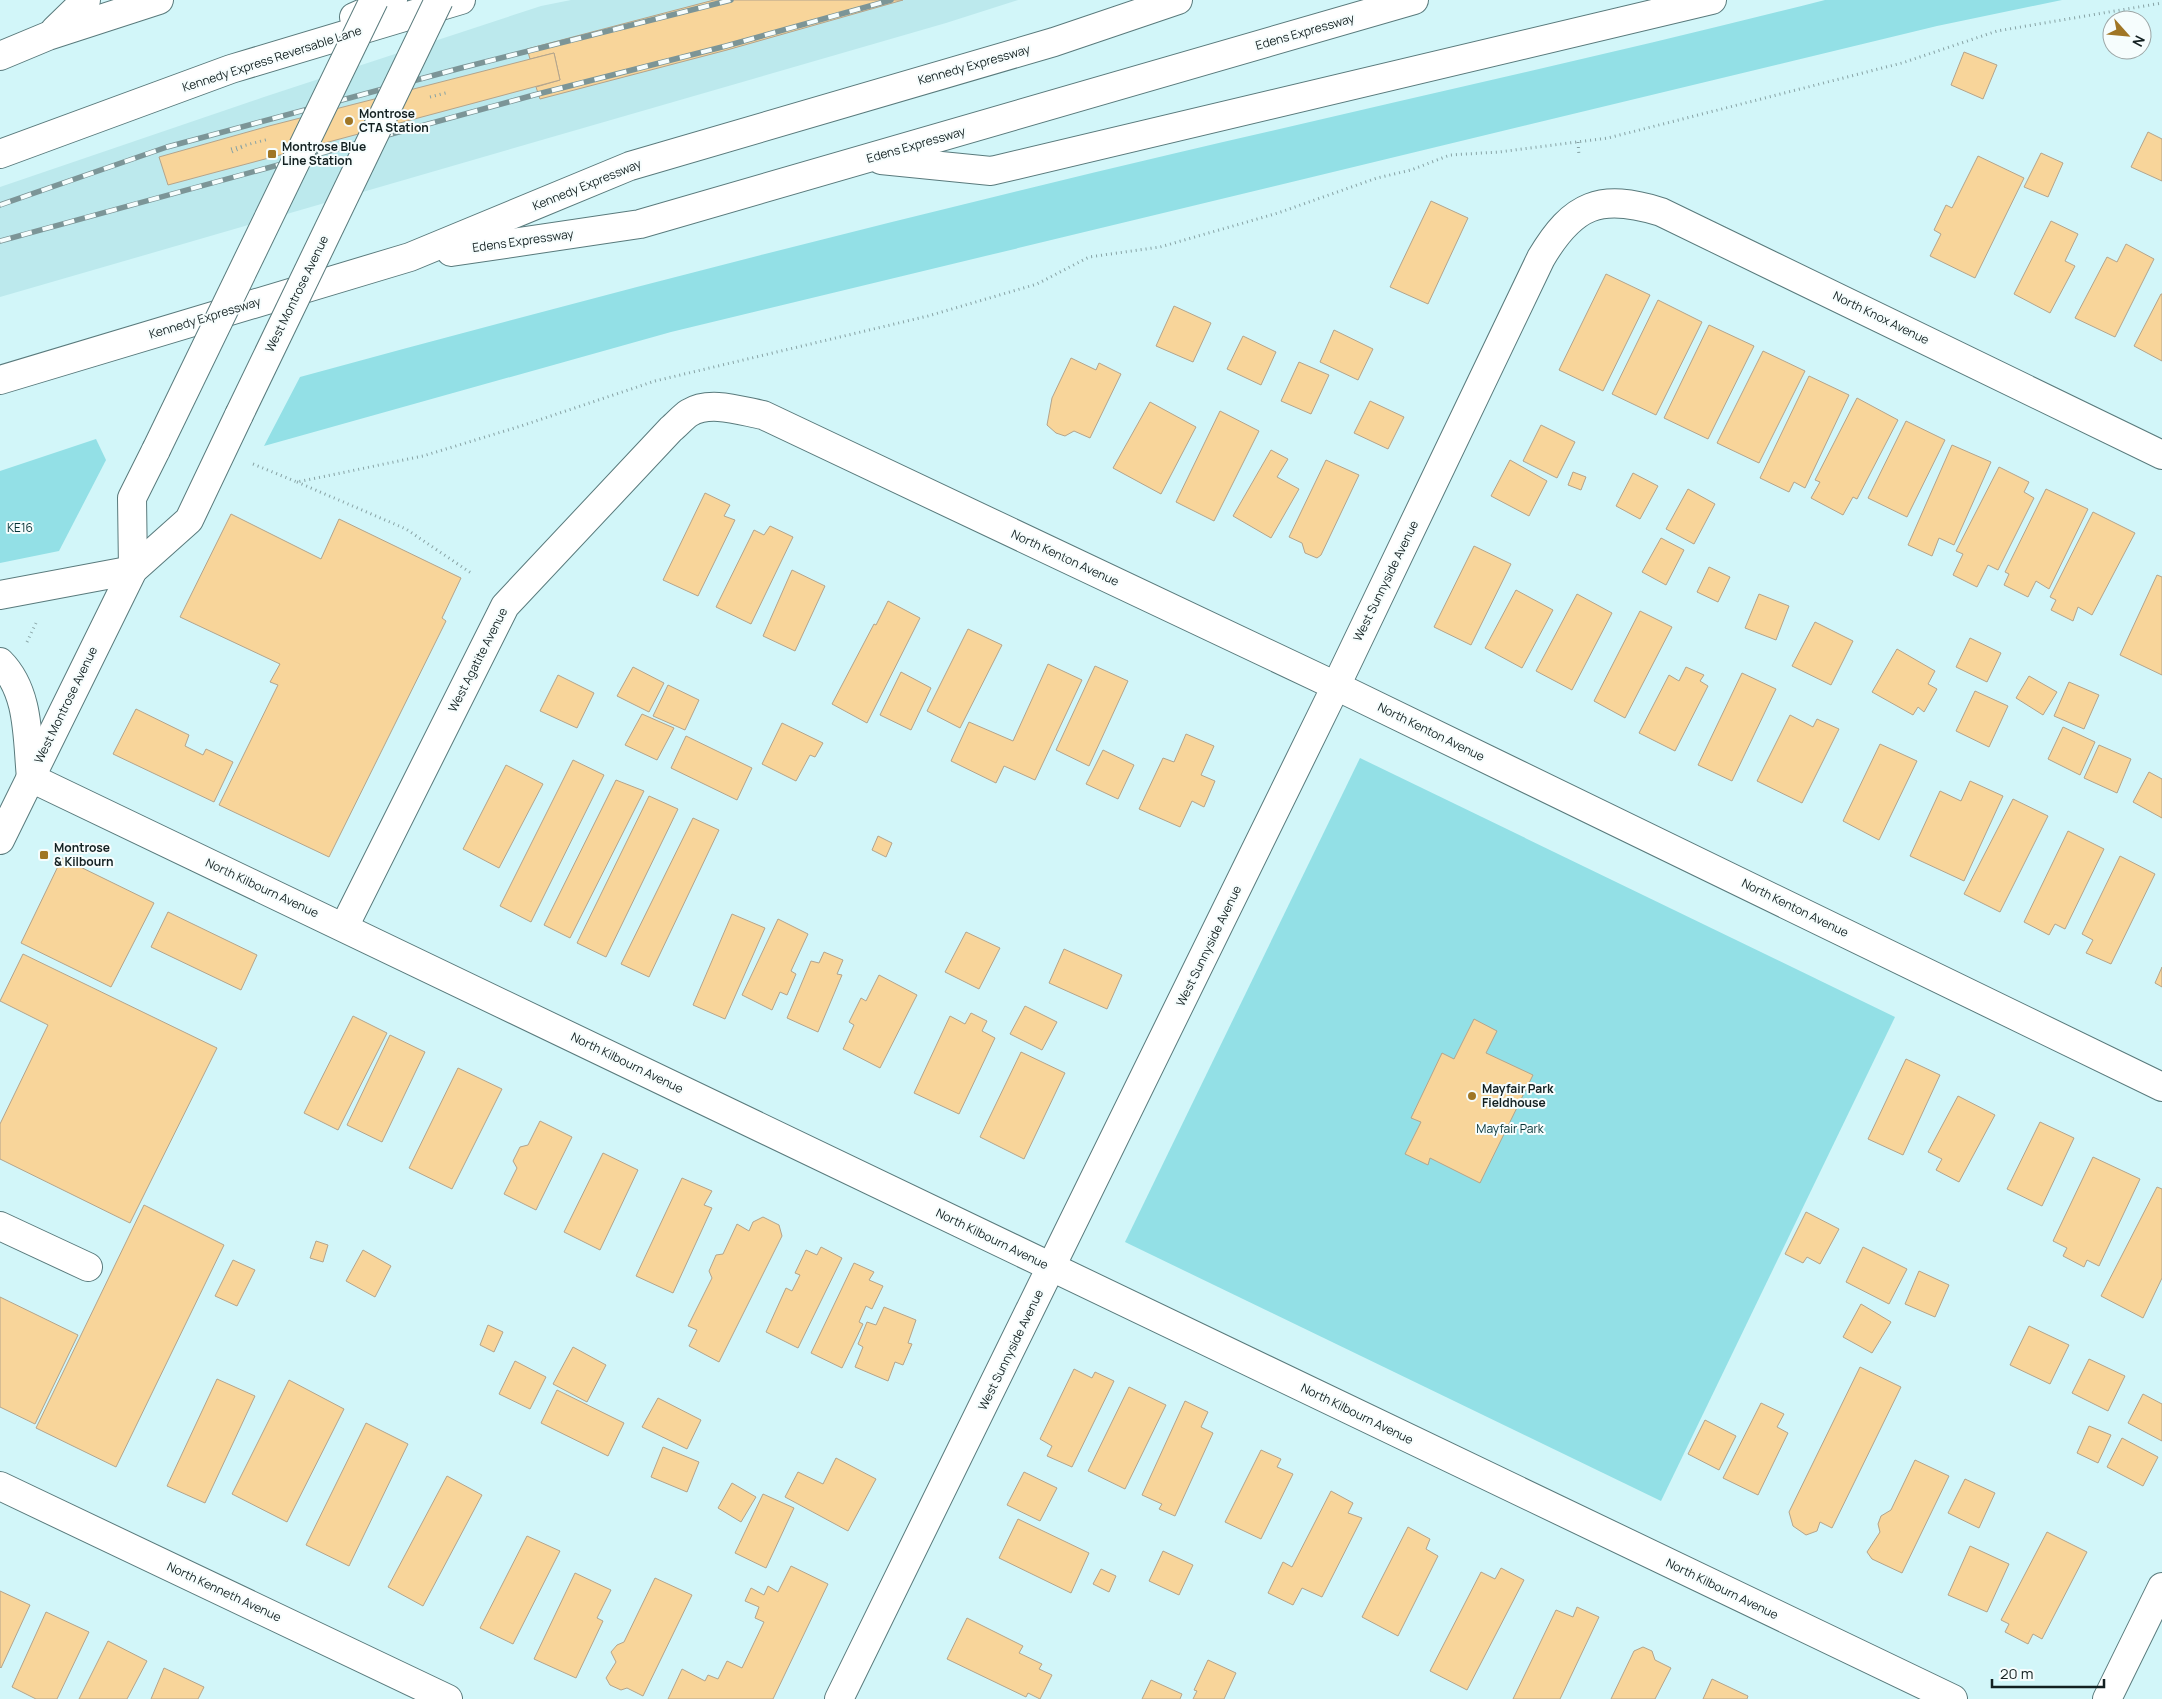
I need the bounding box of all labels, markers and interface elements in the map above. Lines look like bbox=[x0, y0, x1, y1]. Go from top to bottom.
street label: Edens Expressway bbox=[1254, 9, 1357, 54]
north arrow bbox=[2102, 10, 2152, 60]
street label: Kennedy Express Reversable Lane bbox=[180, 21, 364, 96]
text: N bbox=[2128, 32, 2150, 50]
street label: Kennedy Expressway bbox=[916, 40, 1033, 89]
place label: Montrose CTA Station bbox=[359, 105, 429, 136]
marker: Montrose CTA Station bbox=[343, 115, 355, 127]
street label: Edens Expressway bbox=[865, 122, 968, 167]
place label: Montrose Blue Line Station bbox=[282, 138, 366, 169]
marker: Montrose Blue Line Station bbox=[266, 148, 278, 160]
street label: Kennedy Expressway bbox=[530, 155, 644, 214]
street label: Edens Expressway bbox=[471, 225, 575, 256]
street label: West Montrose Avenue bbox=[261, 232, 332, 355]
street label: North Knox Avenue bbox=[1830, 287, 1932, 348]
street label: Kennedy Expressway bbox=[147, 292, 263, 343]
street label: West Sunnyside Avenue bbox=[1349, 517, 1422, 644]
park label: KE16 bbox=[7, 519, 33, 536]
street label: North Kenton Avenue bbox=[1009, 525, 1122, 590]
street label: West Agatite Avenue bbox=[444, 605, 511, 715]
street label: West Montrose Avenue bbox=[30, 643, 101, 766]
street label: North Kenton Avenue bbox=[1375, 698, 1487, 765]
place label: Montrose & Kilbourn bbox=[54, 839, 114, 870]
marker: Montrose & Kilbourn bbox=[38, 849, 50, 861]
street label: North Kilbourn Avenue bbox=[203, 854, 322, 921]
street label: North Kenton Avenue bbox=[1739, 874, 1851, 941]
street label: West Sunnyside Avenue bbox=[1172, 882, 1245, 1009]
street label: North Kilbourn Avenue bbox=[568, 1028, 686, 1097]
place label: Mayfair Park Fieldhouse bbox=[1482, 1080, 1554, 1111]
marker: Mayfair Park Fieldhouse bbox=[1466, 1090, 1478, 1102]
park label: Mayfair Park bbox=[1476, 1120, 1545, 1137]
street label: North Kilbourn Avenue bbox=[933, 1204, 1051, 1273]
street label: West Sunnyside Avenue bbox=[974, 1286, 1047, 1413]
street label: North Kilbourn Avenue bbox=[1298, 1379, 1416, 1448]
street label: North Kilbourn Avenue bbox=[1663, 1554, 1781, 1623]
street label: North Kenneth Avenue bbox=[164, 1558, 284, 1625]
scale bar bbox=[1992, 1656, 2104, 1688]
text: 20 m bbox=[2000, 1663, 2033, 1684]

